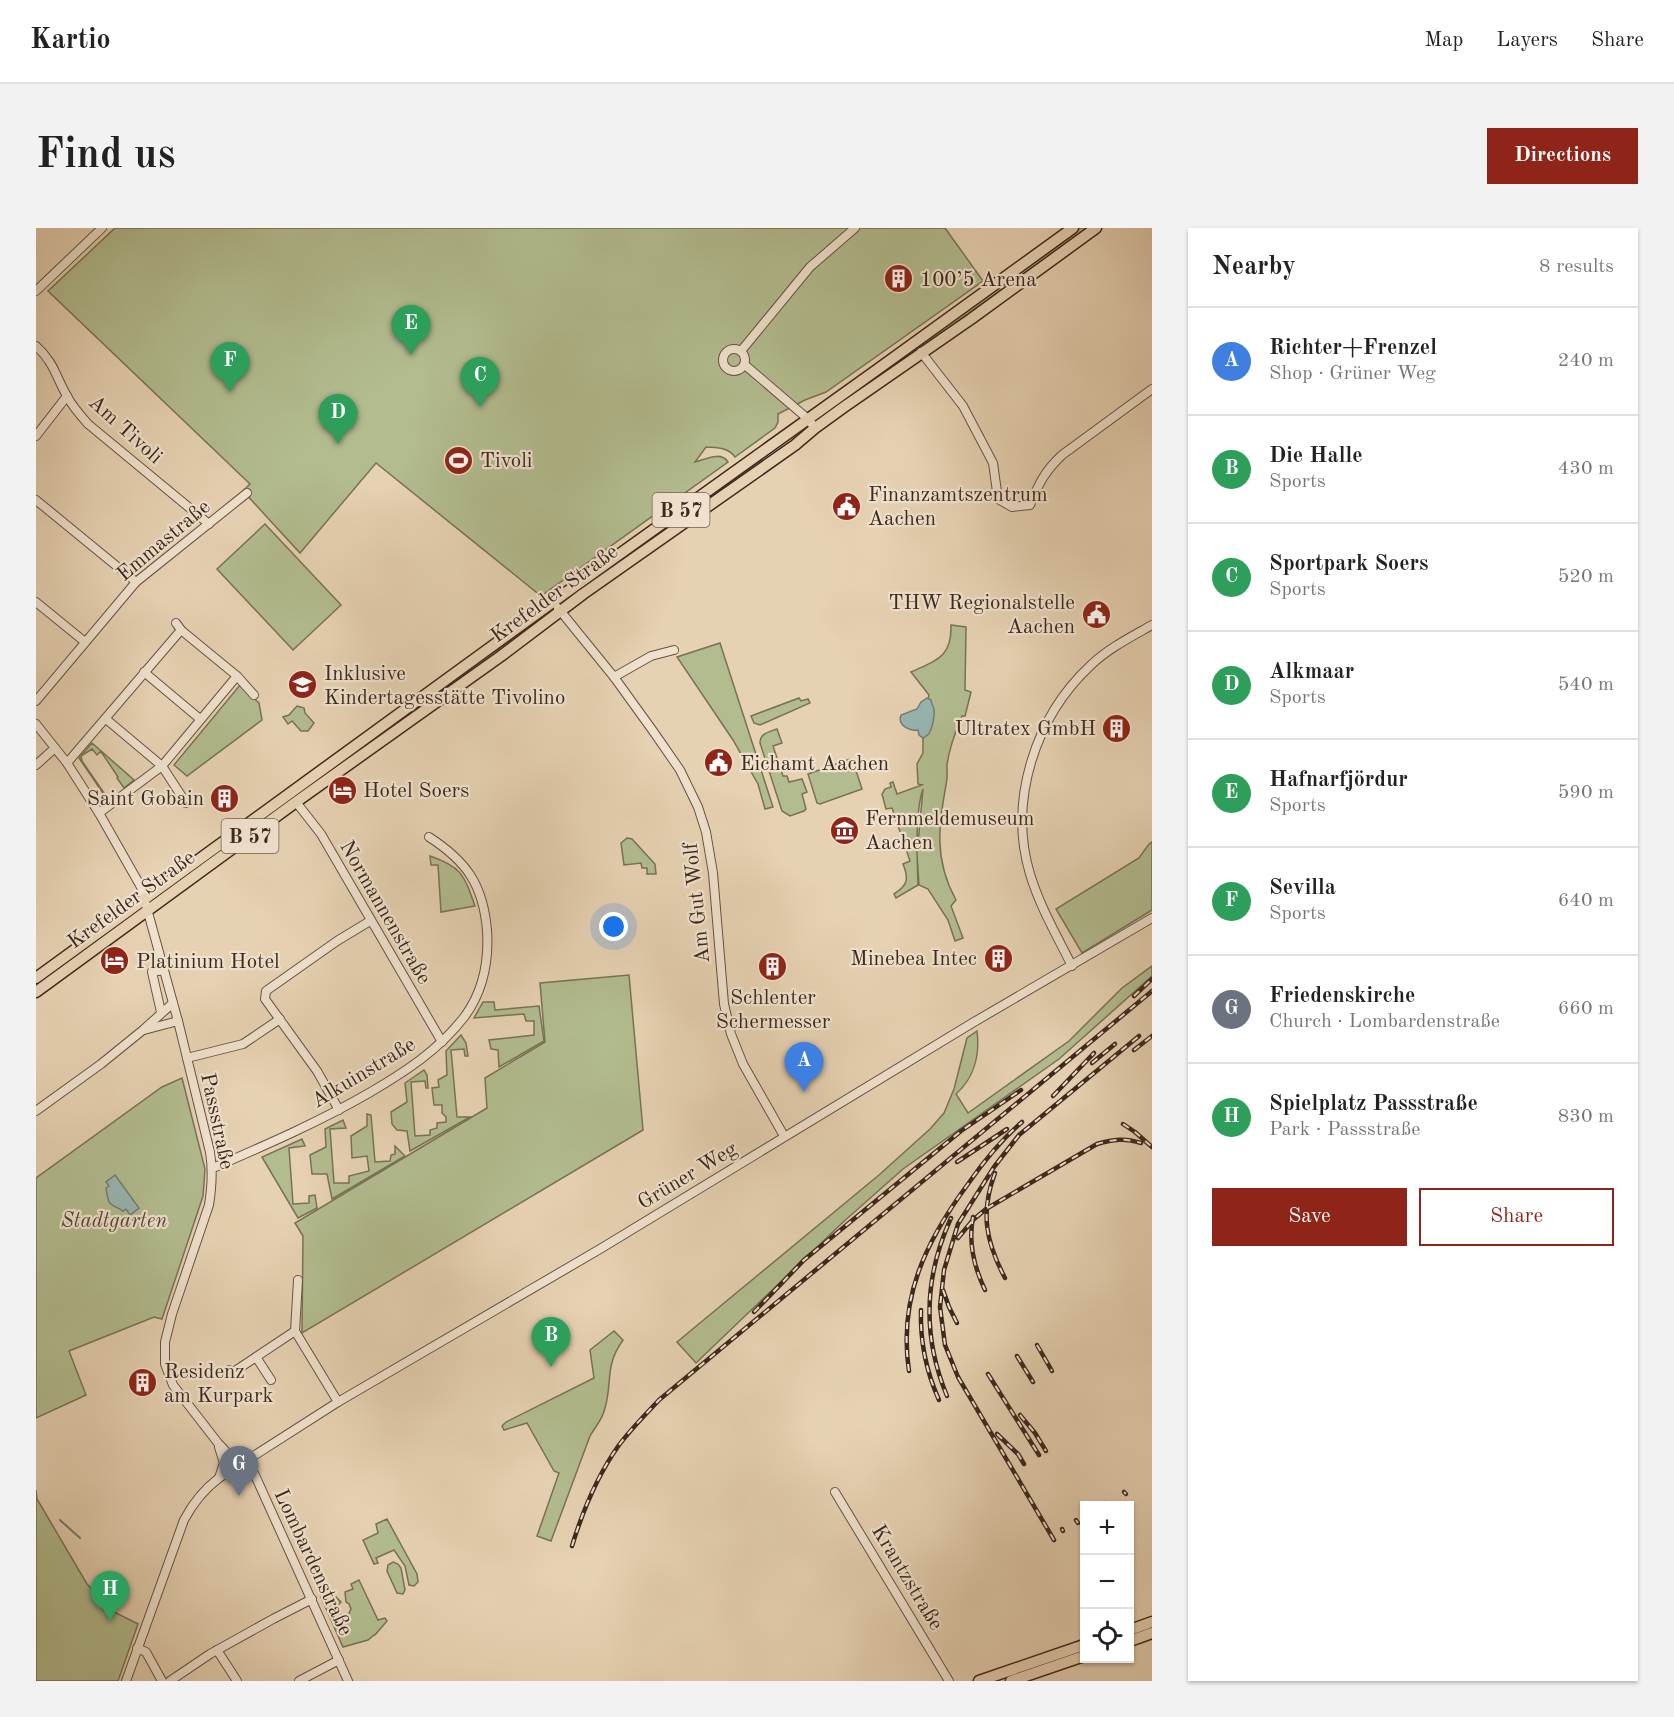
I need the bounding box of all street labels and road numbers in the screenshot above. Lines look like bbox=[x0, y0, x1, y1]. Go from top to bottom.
street label: Am Tivoli bbox=[84, 392, 166, 468]
road number: B 57 bbox=[652, 493, 710, 527]
street label: Emmastraße bbox=[113, 496, 215, 586]
street label: Krefelder Straße bbox=[487, 541, 622, 647]
road number: B 57 bbox=[222, 819, 278, 853]
street label: Normannenstraße bbox=[335, 837, 434, 988]
street label: Am Gut Wolf bbox=[681, 840, 714, 964]
street label: Krefelder Straße bbox=[64, 847, 199, 953]
street label: Alkuinstraße bbox=[308, 1034, 419, 1112]
street label: Passstraße bbox=[196, 1071, 237, 1171]
street label: Grüner Weg bbox=[634, 1138, 742, 1214]
street label: Lombardenstraße bbox=[270, 1486, 356, 1639]
street label: Krantzstraße bbox=[867, 1521, 946, 1634]

